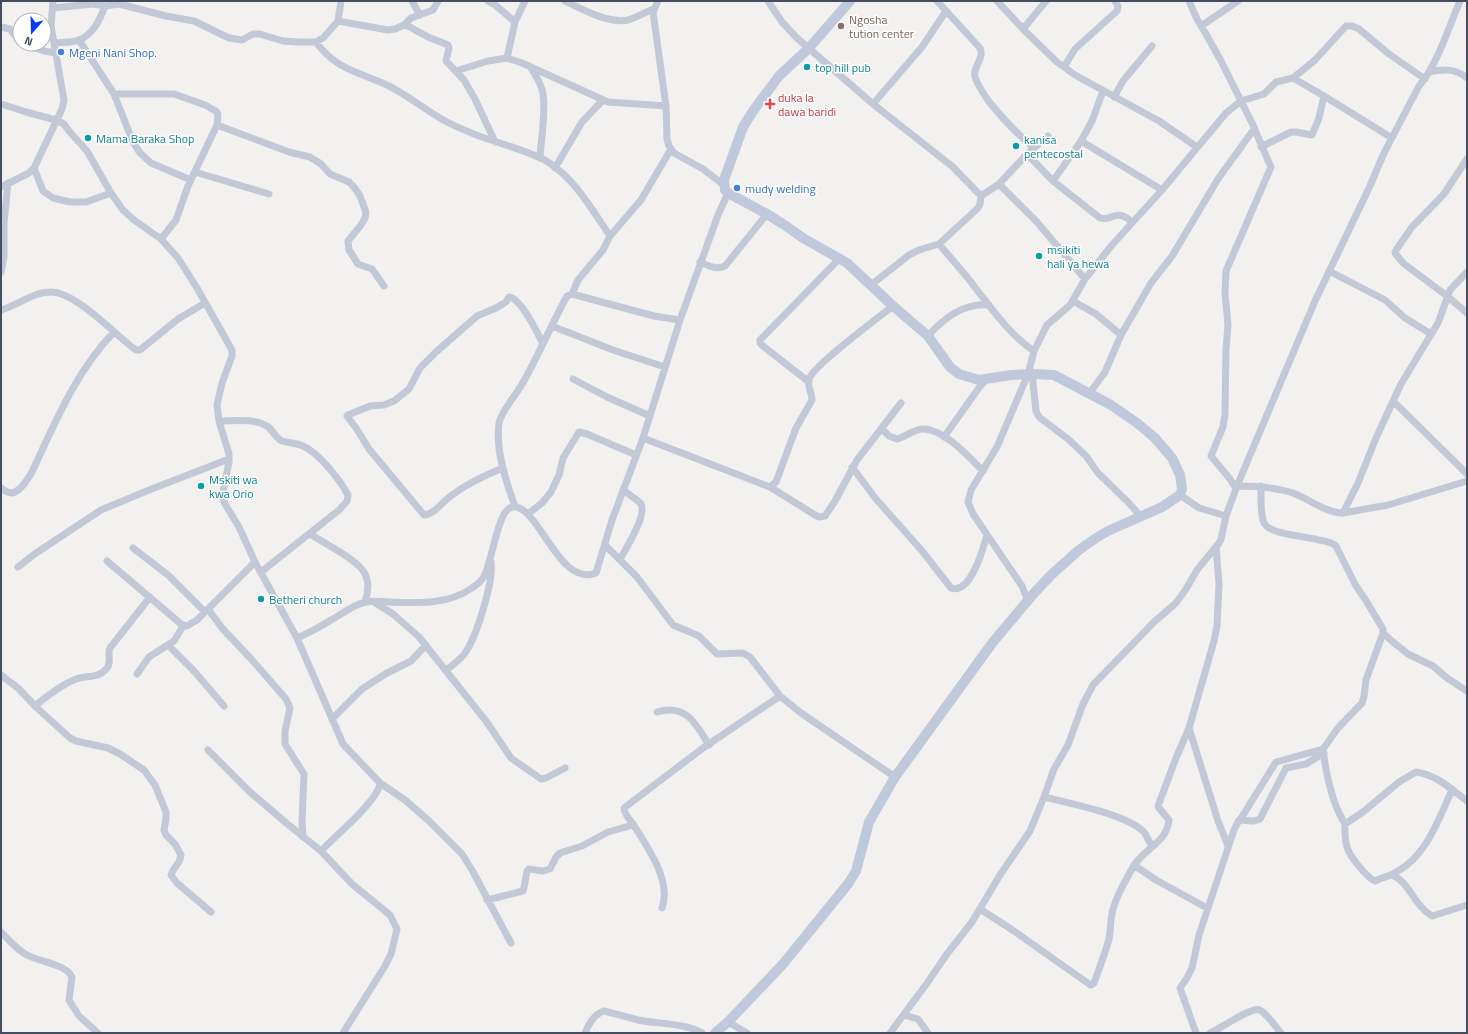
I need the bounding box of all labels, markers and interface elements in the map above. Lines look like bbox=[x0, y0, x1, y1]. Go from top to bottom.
place label: Ngosha tution center bbox=[849, 10, 914, 43]
north arrow bbox=[12, 12, 52, 52]
marker: Ngosha tution center bbox=[836, 21, 846, 31]
text: N bbox=[22, 33, 35, 50]
place label: Mgeni Nani Shop. bbox=[69, 43, 157, 62]
marker: Mgeni Nani Shop. bbox=[56, 47, 66, 57]
place label: top hill pub bbox=[815, 58, 871, 77]
marker: top hill pub bbox=[802, 62, 812, 72]
place label: duka la dawa baridi bbox=[778, 88, 836, 121]
marker: duka la dawa baridi bbox=[765, 99, 775, 109]
place label: Mama Baraka Shop bbox=[96, 129, 194, 148]
place label: kanisa pentecostal bbox=[1024, 130, 1083, 163]
marker: Mama Baraka Shop bbox=[83, 133, 93, 143]
marker: kanisa pentecostal bbox=[1011, 141, 1021, 151]
place label: mudy welding bbox=[745, 179, 816, 198]
marker: mudy welding bbox=[732, 183, 742, 193]
place label: msikiti hali ya hewa bbox=[1047, 240, 1109, 273]
marker: msikiti hali ya hewa bbox=[1034, 251, 1044, 261]
place label: Mskiti wa kwa Orio bbox=[209, 470, 258, 503]
marker: Mskiti wa kwa Orio bbox=[196, 481, 206, 491]
place label: Betheri church bbox=[269, 590, 342, 609]
marker: Betheri church bbox=[256, 594, 266, 604]

